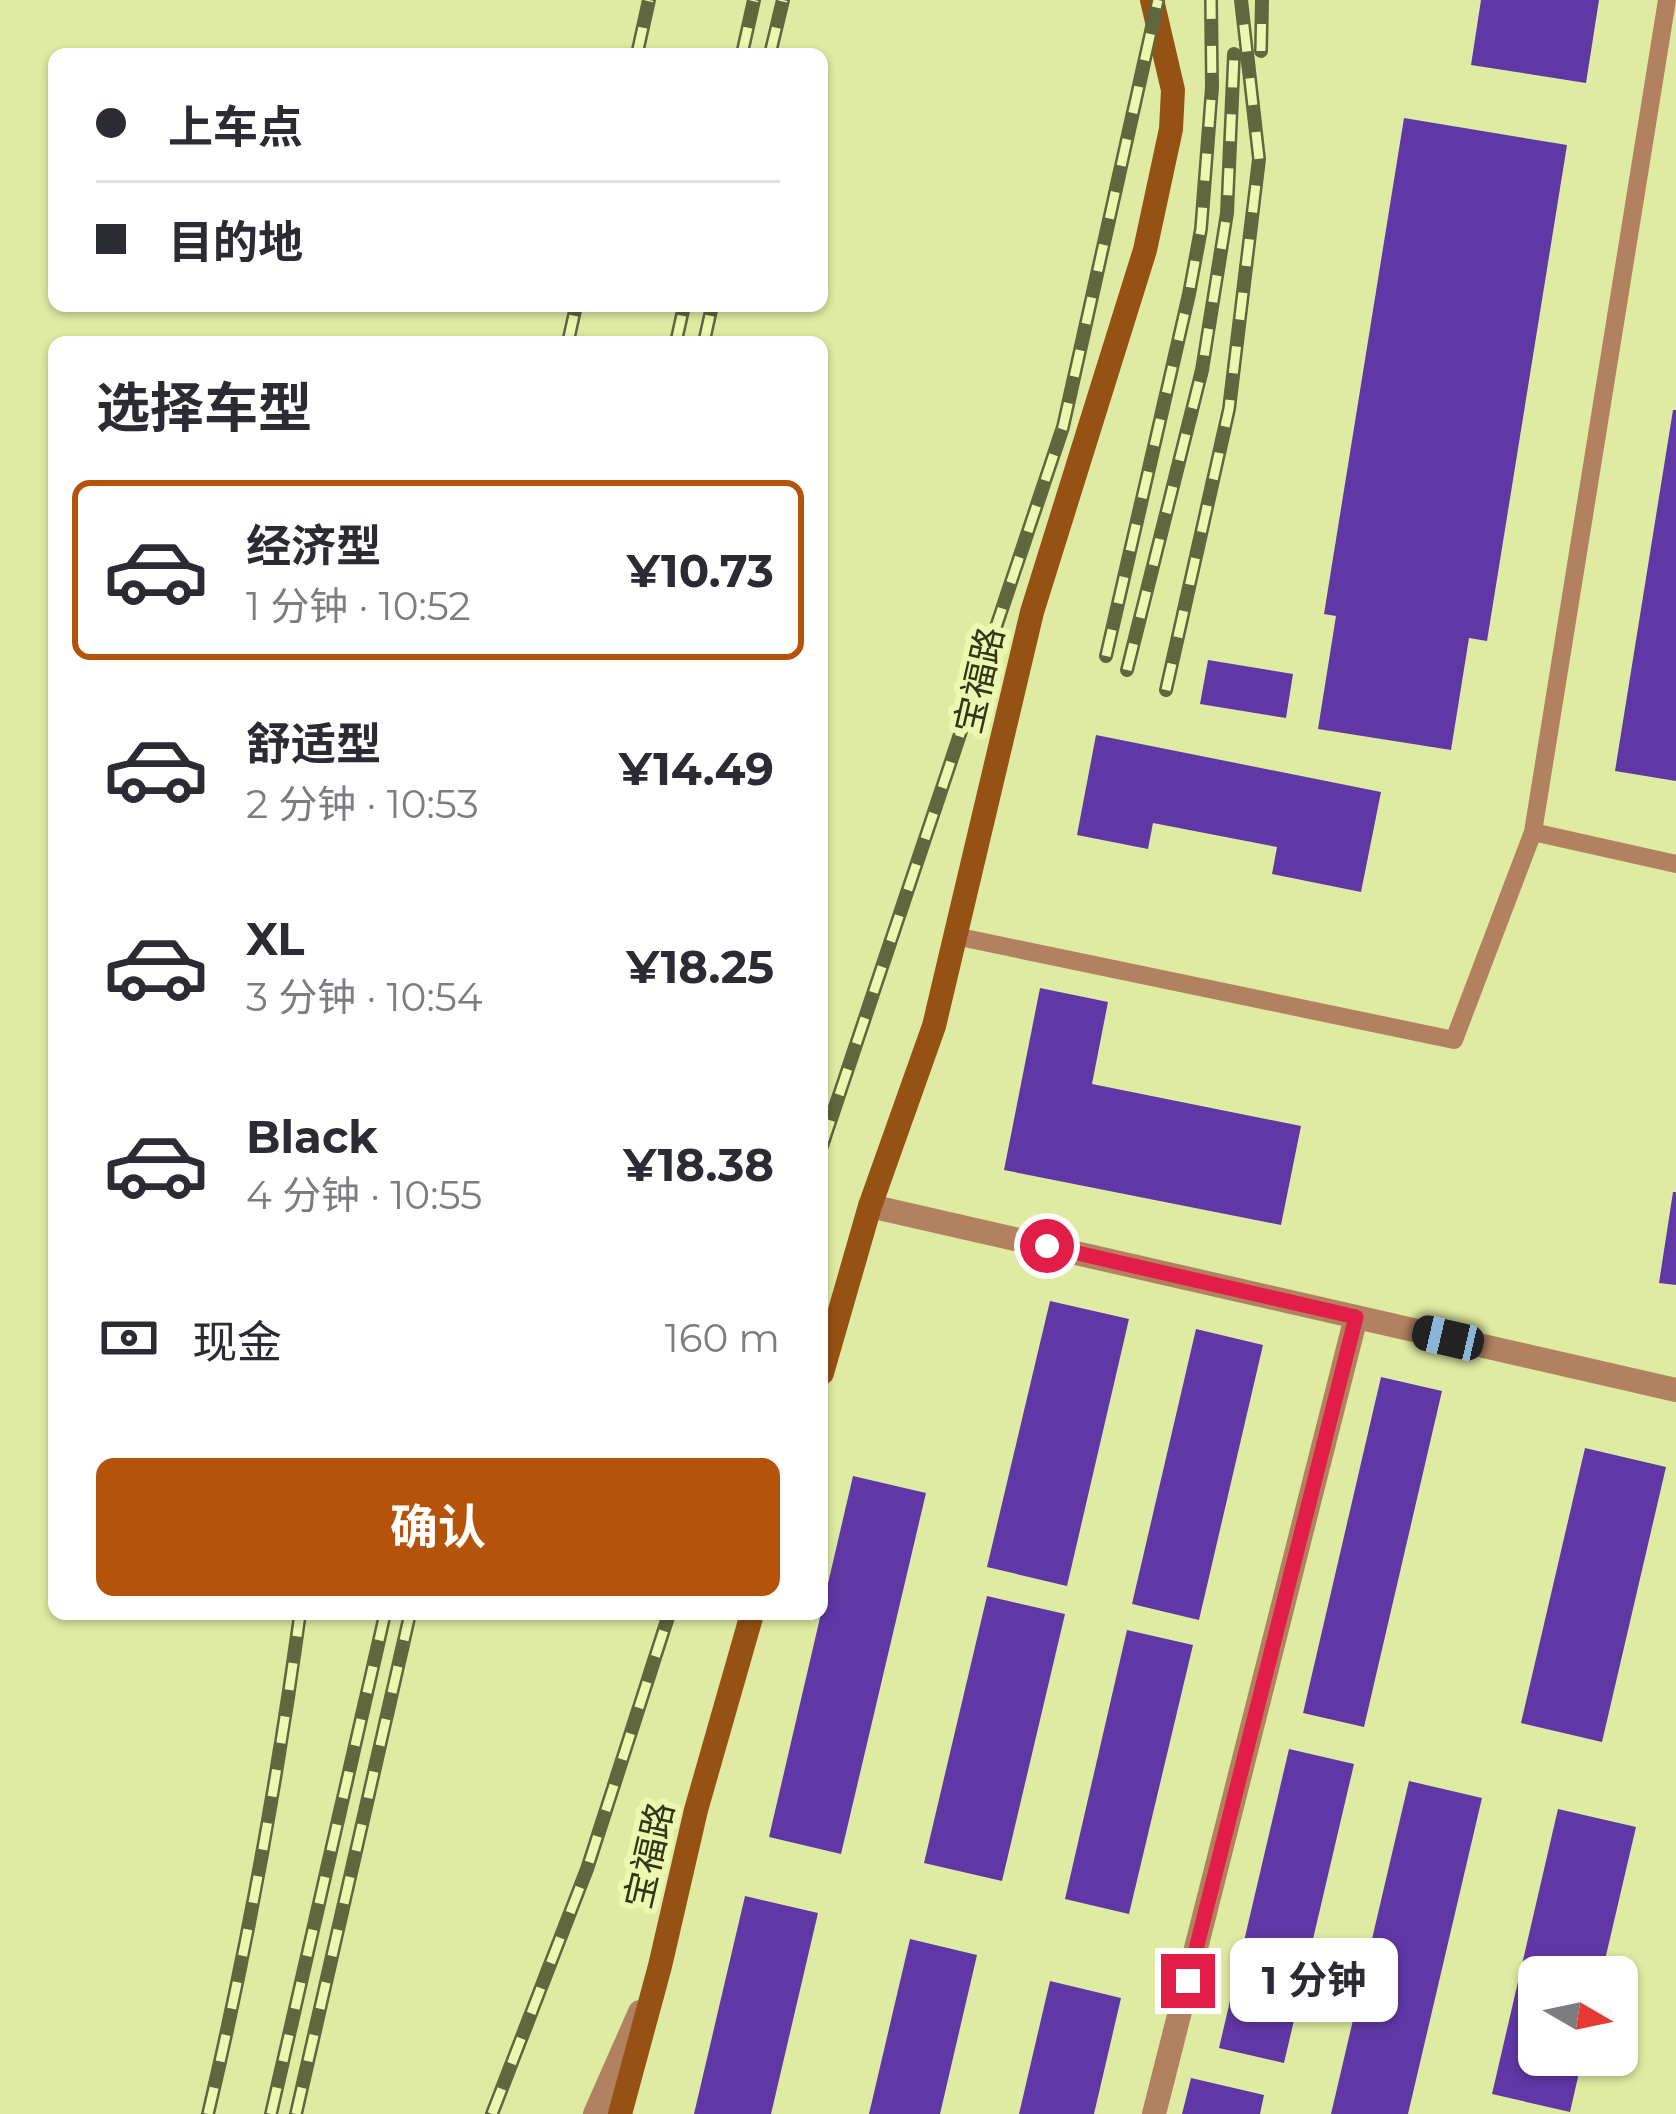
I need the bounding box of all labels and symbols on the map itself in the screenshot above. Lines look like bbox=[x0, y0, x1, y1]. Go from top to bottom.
street label: 宝福路 bbox=[945, 622, 1013, 738]
route start bbox=[1020, 1219, 1074, 1273]
car bbox=[1409, 1312, 1487, 1364]
street label: 宝福路 bbox=[615, 1797, 683, 1913]
callout: 1 分钟 bbox=[1230, 1939, 1398, 2023]
route end bbox=[1161, 1954, 1215, 2008]
north arrow bbox=[1518, 1956, 1638, 2076]

